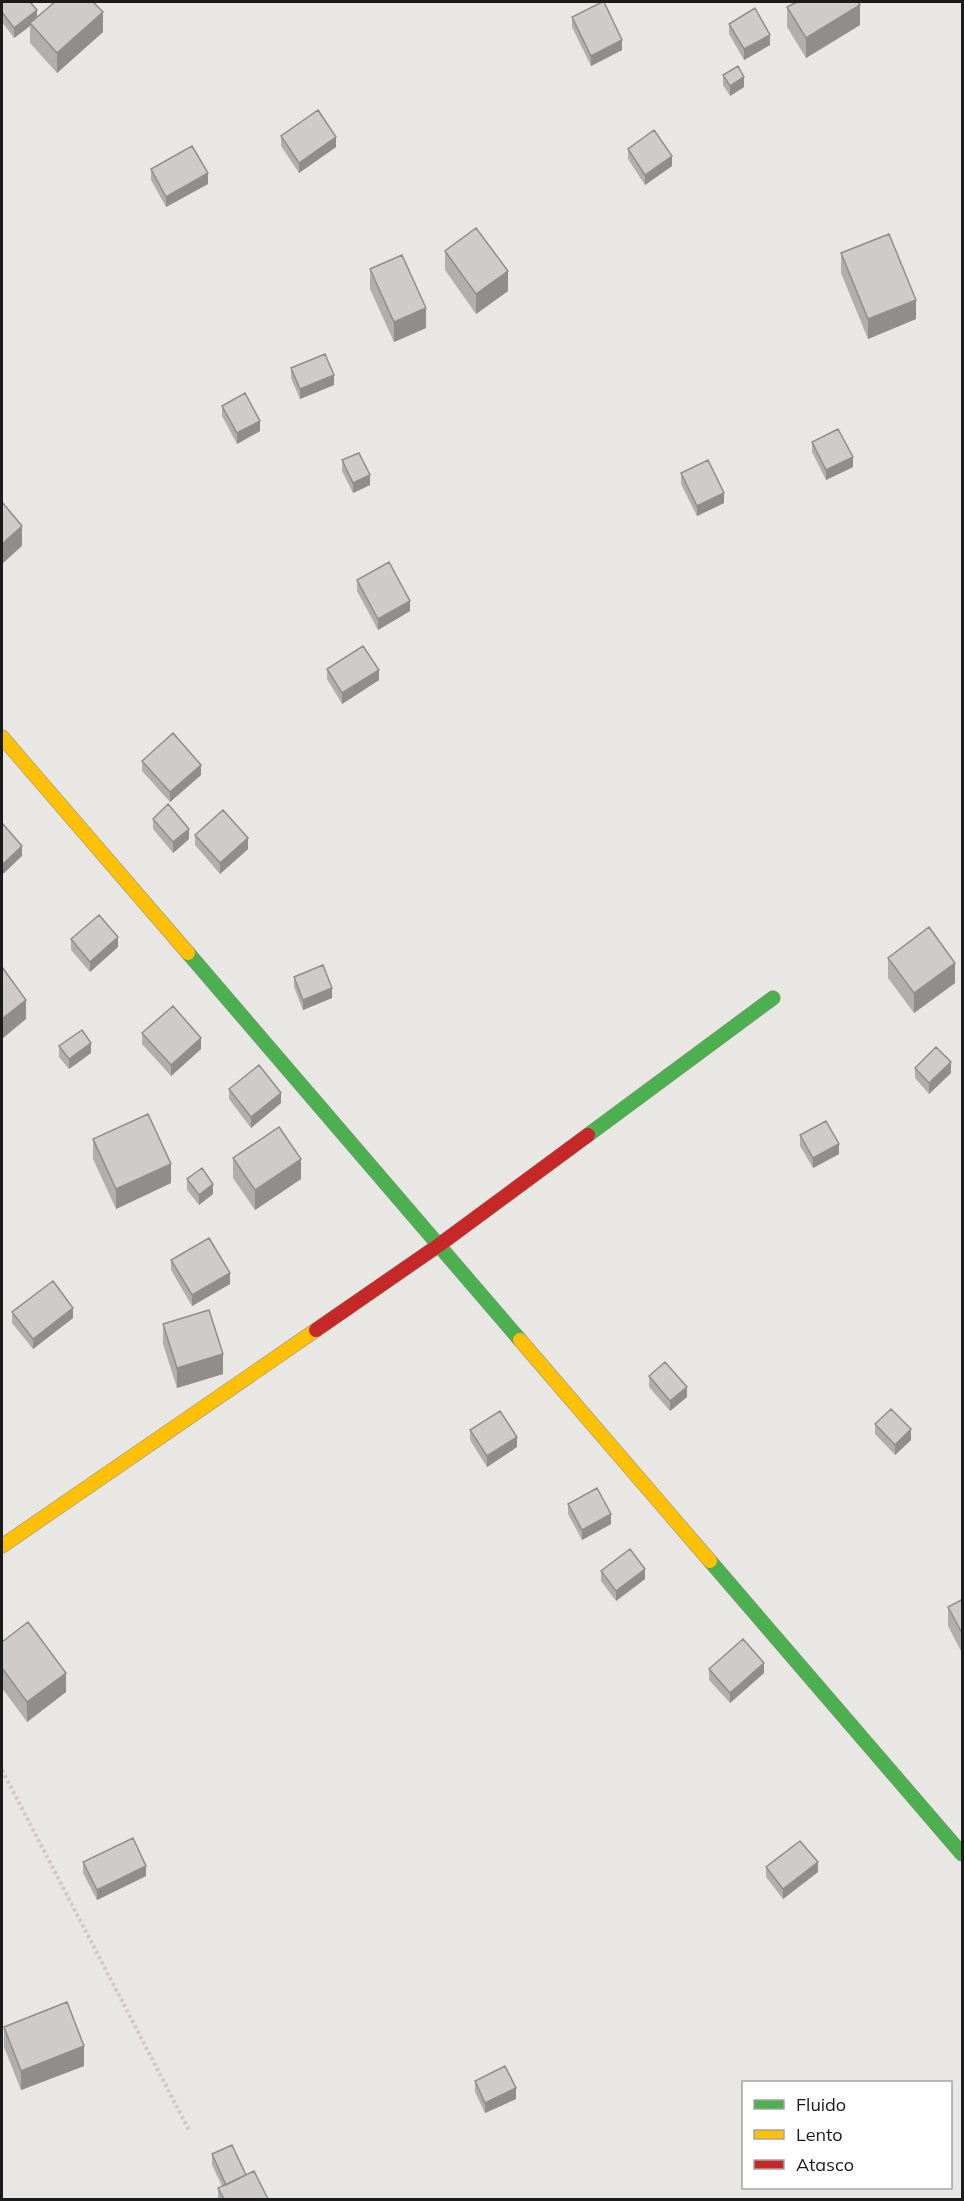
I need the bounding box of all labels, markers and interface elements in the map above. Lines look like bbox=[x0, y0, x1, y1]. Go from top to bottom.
legend bbox=[742, 2081, 952, 2189]
text: Fluido bbox=[796, 2093, 846, 2116]
text: Lento bbox=[796, 2123, 843, 2146]
text: Atasco bbox=[796, 2153, 854, 2176]

